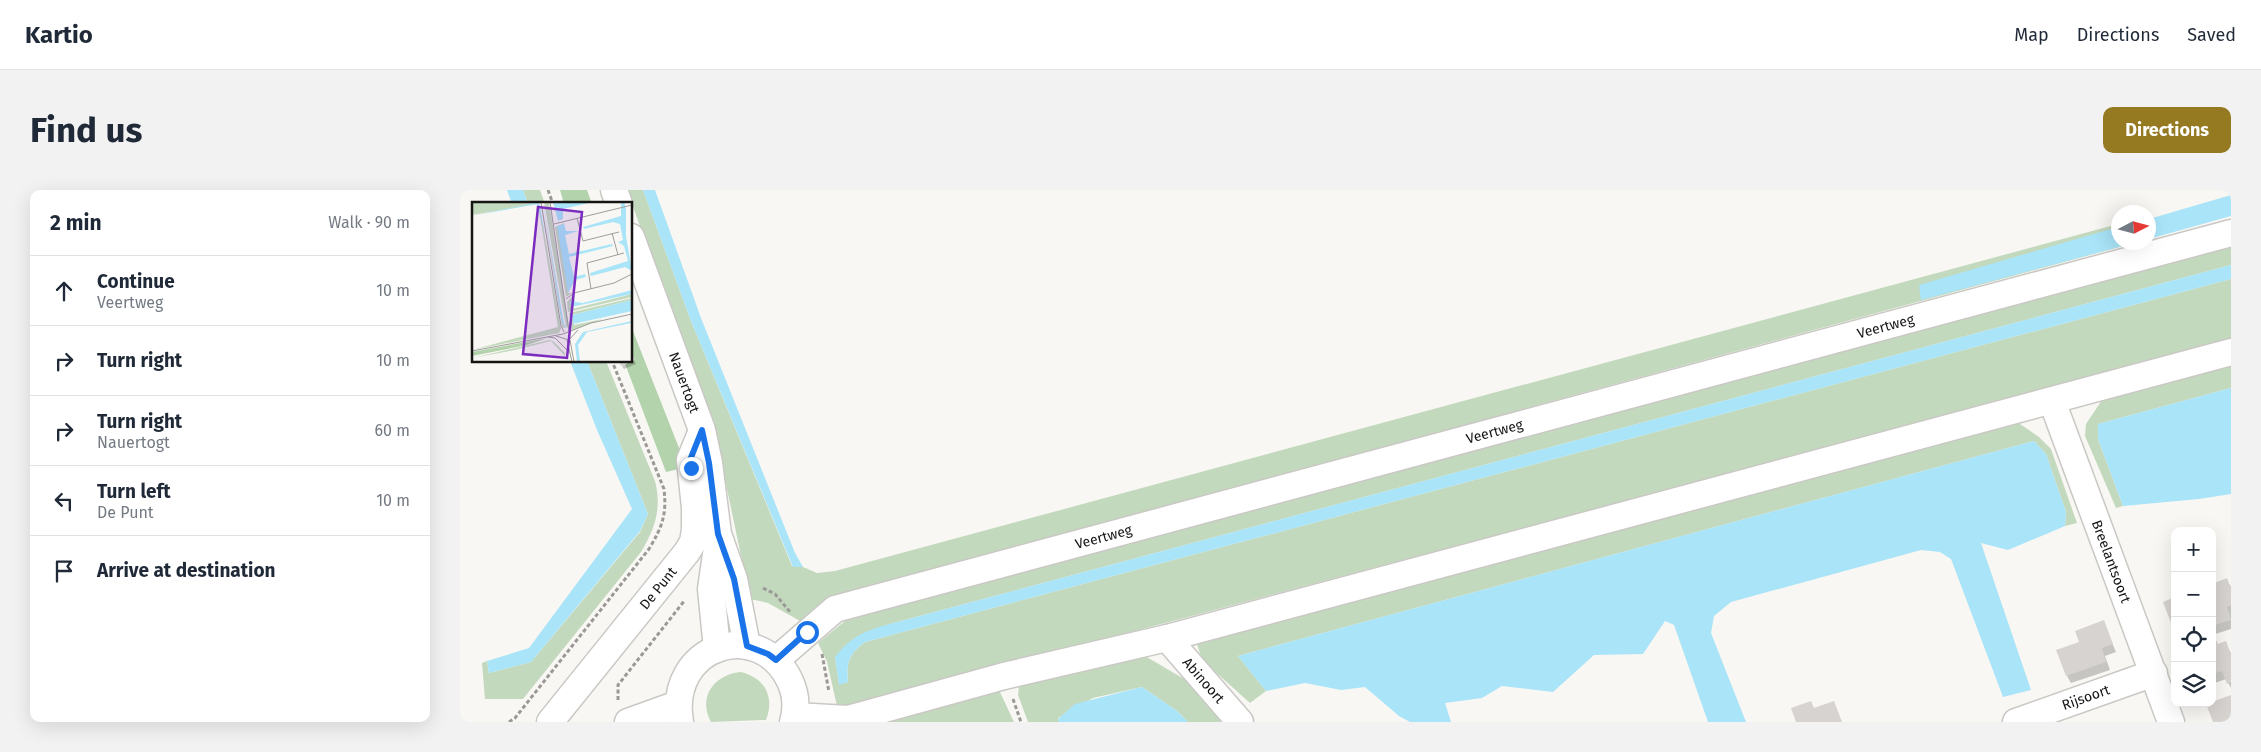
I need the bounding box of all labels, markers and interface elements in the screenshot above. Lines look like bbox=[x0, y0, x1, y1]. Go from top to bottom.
text: Kartio bbox=[25, 21, 93, 49]
text: Map bbox=[2014, 24, 2049, 46]
text: Directions bbox=[2077, 24, 2159, 46]
text: Saved bbox=[2187, 24, 2236, 46]
button: Directions bbox=[2103, 107, 2231, 153]
text: Find us bbox=[30, 109, 142, 151]
inset map bbox=[472, 202, 632, 362]
north arrow bbox=[2111, 205, 2156, 250]
text: 2 min bbox=[50, 210, 102, 236]
text: Walk · 90 m bbox=[328, 213, 410, 232]
text: Continue bbox=[97, 270, 175, 293]
icon: ahead bbox=[50, 277, 78, 305]
text: 10 m bbox=[376, 281, 410, 300]
text: Veertweg bbox=[97, 293, 163, 312]
street label: Veertweg bbox=[1855, 311, 1917, 342]
icon: right bbox=[50, 347, 78, 375]
text: Turn right bbox=[97, 349, 182, 372]
street label: Nauertogt bbox=[665, 350, 703, 416]
text: 10 m bbox=[376, 351, 410, 370]
text: Turn right bbox=[97, 410, 182, 433]
street label: Veertweg bbox=[1464, 416, 1526, 448]
icon: right bbox=[50, 417, 78, 445]
text: 60 m bbox=[375, 421, 410, 440]
text: Nauertogt bbox=[97, 433, 170, 452]
route end bbox=[680, 457, 703, 480]
text: Turn left bbox=[97, 480, 171, 503]
icon: left bbox=[50, 487, 78, 515]
text: 10 m bbox=[376, 491, 410, 510]
text: De Punt bbox=[97, 503, 154, 522]
street label: Breelantsoort bbox=[2088, 518, 2134, 606]
street label: Veertweg bbox=[1073, 521, 1135, 553]
map controls bbox=[2171, 527, 2216, 707]
button: + bbox=[2171, 527, 2216, 572]
icon: arrive bbox=[50, 557, 78, 585]
text: Arrive at destination bbox=[97, 559, 276, 582]
street label: De Punt bbox=[636, 563, 681, 613]
button: − bbox=[2171, 572, 2216, 617]
button: locate bbox=[2171, 617, 2216, 662]
route start bbox=[796, 621, 819, 644]
street label: Abinoort bbox=[1179, 654, 1229, 708]
button: layers bbox=[2171, 662, 2216, 707]
street label: Rijsoort bbox=[2060, 681, 2113, 714]

